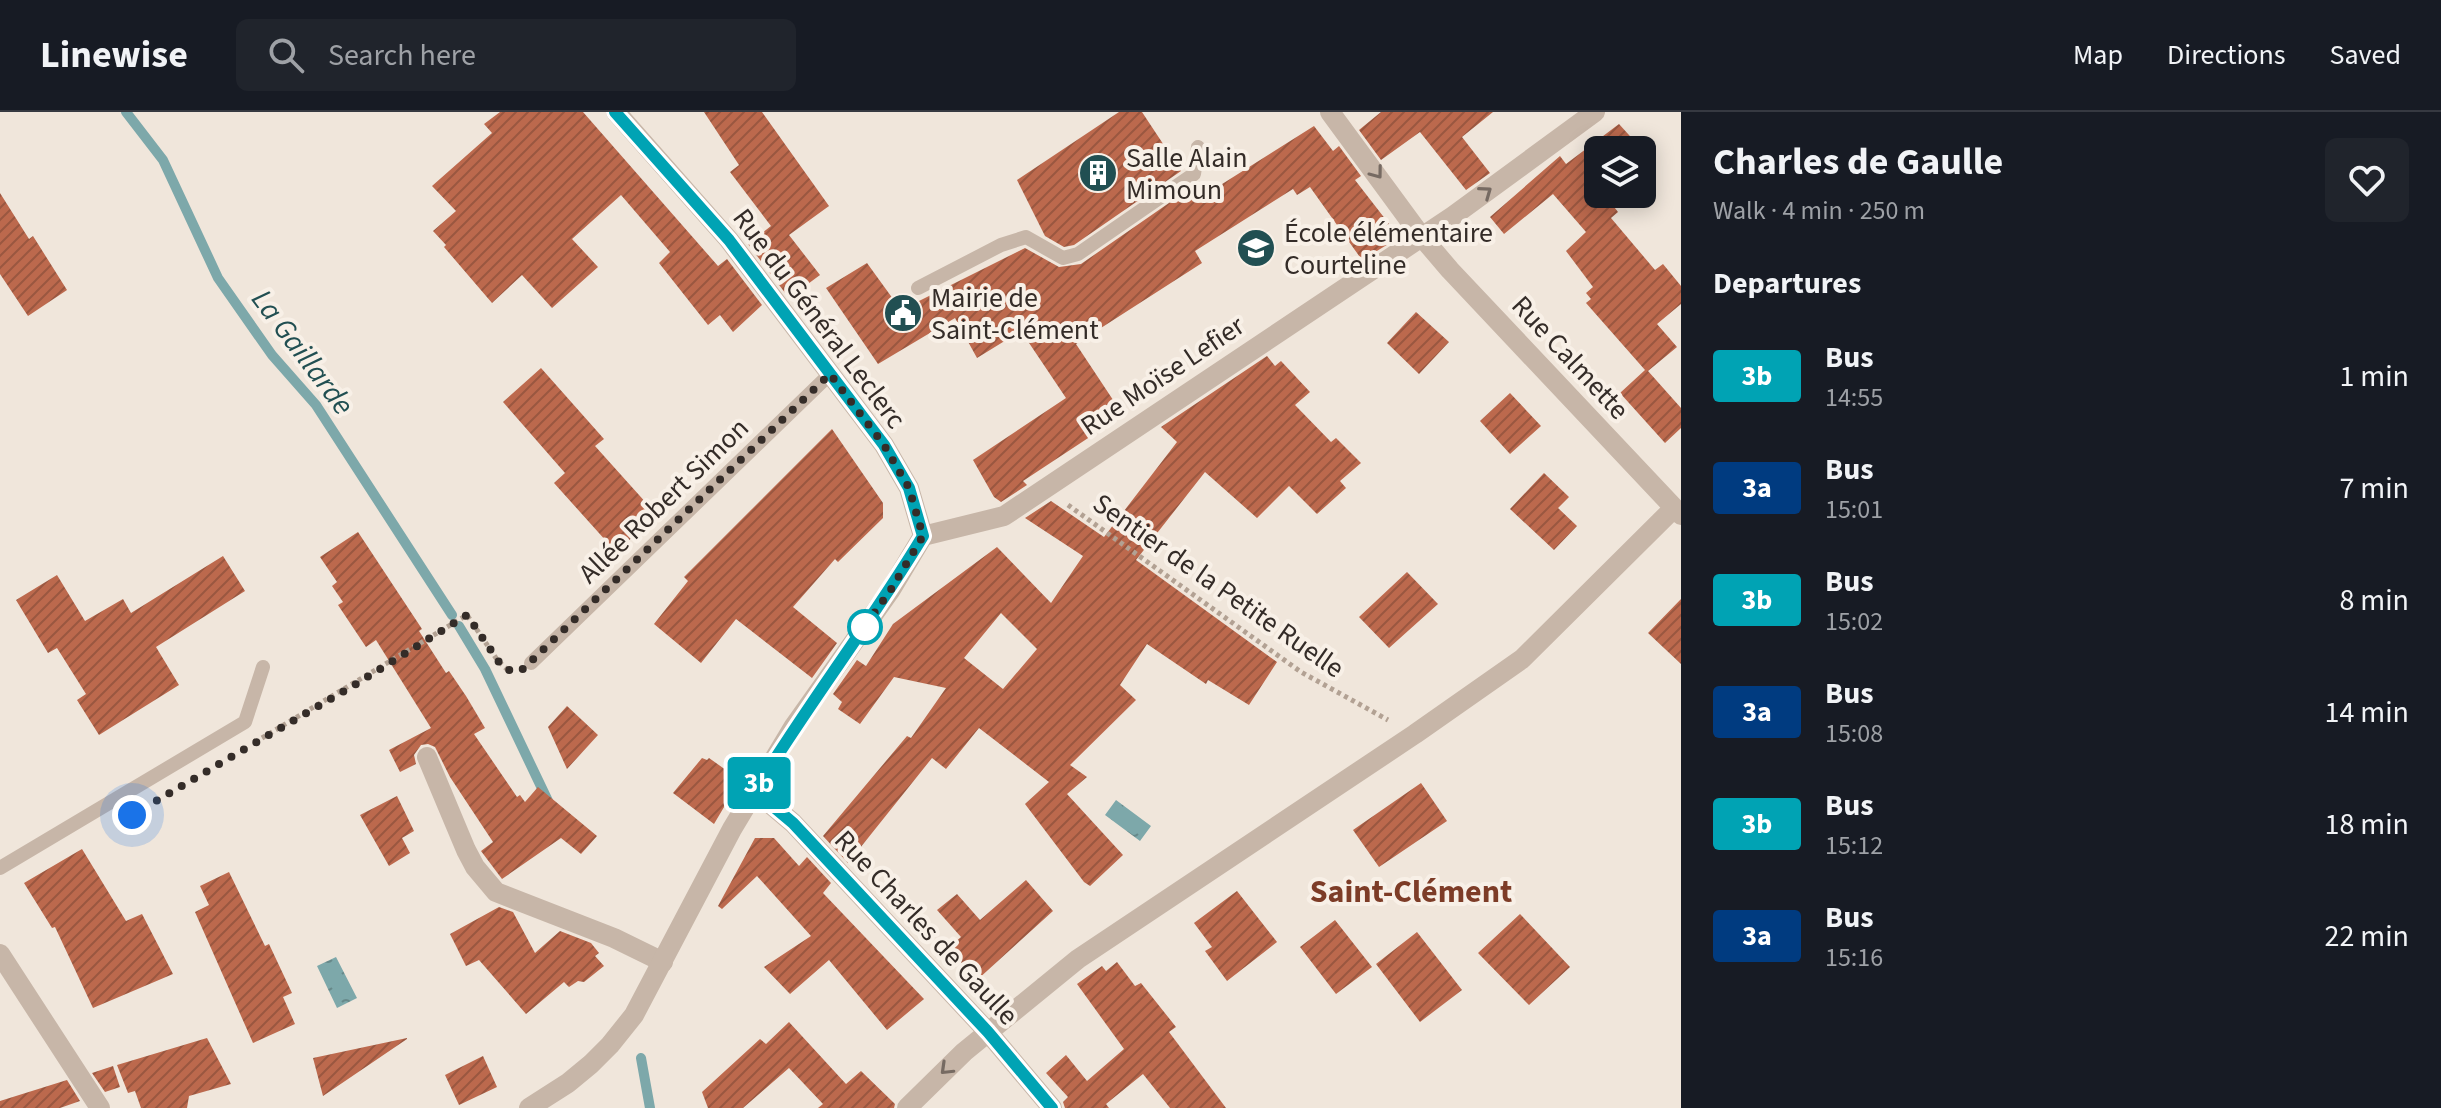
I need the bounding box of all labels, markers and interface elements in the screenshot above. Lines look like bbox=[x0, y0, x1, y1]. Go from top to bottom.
search box bbox=[236, 19, 796, 91]
text: Linewise bbox=[40, 28, 188, 82]
icon: search bbox=[264, 33, 308, 77]
text: Search here bbox=[328, 34, 476, 77]
text: Map bbox=[2073, 35, 2123, 75]
text: Directions bbox=[2167, 35, 2286, 75]
text: Saved bbox=[2330, 35, 2401, 75]
text: Charles de Gaulle bbox=[1713, 135, 2003, 189]
map controls bbox=[1584, 136, 1656, 208]
button: layers bbox=[1584, 136, 1656, 208]
place label: Salle Alain Mimoun bbox=[1126, 138, 1248, 210]
button: heart bbox=[2325, 138, 2409, 222]
building icon: Salle Alain Mimoun bbox=[1077, 152, 1119, 194]
one-way arrow bbox=[1367, 165, 1381, 179]
one-way arrow bbox=[1477, 187, 1491, 202]
text: Walk · 4 min · 250 m bbox=[1713, 192, 1925, 229]
street label: Rue du Général Leclerc bbox=[723, 200, 915, 437]
place label: École élémentaire Courteline bbox=[1284, 213, 1493, 285]
school or university icon: École élémentaire Courteline bbox=[1235, 227, 1277, 269]
text: Departures bbox=[1713, 262, 1861, 305]
place label: Mairie de Saint-Clément bbox=[931, 278, 1099, 350]
water label: La Gaillarde bbox=[241, 280, 364, 424]
street label: Rue Calmette bbox=[1502, 287, 1638, 429]
public building icon: Mairie de Saint-Clément bbox=[882, 292, 924, 334]
street label: Rue Moïse Lefier bbox=[1073, 306, 1253, 446]
text: Bus bbox=[1825, 336, 1873, 379]
text: 1 min bbox=[2339, 355, 2409, 398]
text: 3b bbox=[1742, 356, 1772, 396]
text: 14:55 bbox=[1825, 379, 1883, 416]
street label: Allée Robert Simon bbox=[569, 409, 758, 593]
text: Bus bbox=[1825, 448, 1873, 491]
text: 7 min bbox=[2339, 467, 2409, 510]
text: 3a bbox=[1742, 468, 1772, 508]
street label: Sentier de la Petite Ruelle bbox=[1085, 484, 1352, 688]
text: 15:01 bbox=[1825, 491, 1883, 528]
text: Bus bbox=[1825, 560, 1873, 603]
text: 8 min bbox=[2339, 579, 2409, 622]
text: 3b bbox=[1742, 580, 1772, 620]
text: 15:02 bbox=[1825, 603, 1883, 640]
unlabelled marker bbox=[848, 610, 882, 644]
text: Bus bbox=[1825, 672, 1873, 715]
text: 14 min bbox=[2325, 691, 2409, 734]
text: 3a bbox=[1742, 692, 1772, 732]
text: 15:08 bbox=[1825, 715, 1883, 752]
line badge: 3b bbox=[723, 757, 795, 809]
text: 3b bbox=[744, 763, 774, 803]
text: Bus bbox=[1825, 784, 1873, 827]
your location bbox=[112, 795, 152, 835]
text: 18 min bbox=[2325, 803, 2409, 846]
text: 3b bbox=[1742, 804, 1772, 844]
street label: Rue Charles de Gaulle bbox=[825, 821, 1027, 1034]
text: 15:12 bbox=[1825, 827, 1883, 864]
district label: Saint-Clément bbox=[1310, 869, 1512, 915]
text: Bus bbox=[1825, 896, 1873, 939]
text: 22 min bbox=[2325, 915, 2409, 958]
text: 3a bbox=[1742, 916, 1772, 956]
text: 15:16 bbox=[1825, 939, 1883, 976]
one-way arrow bbox=[941, 1060, 955, 1074]

